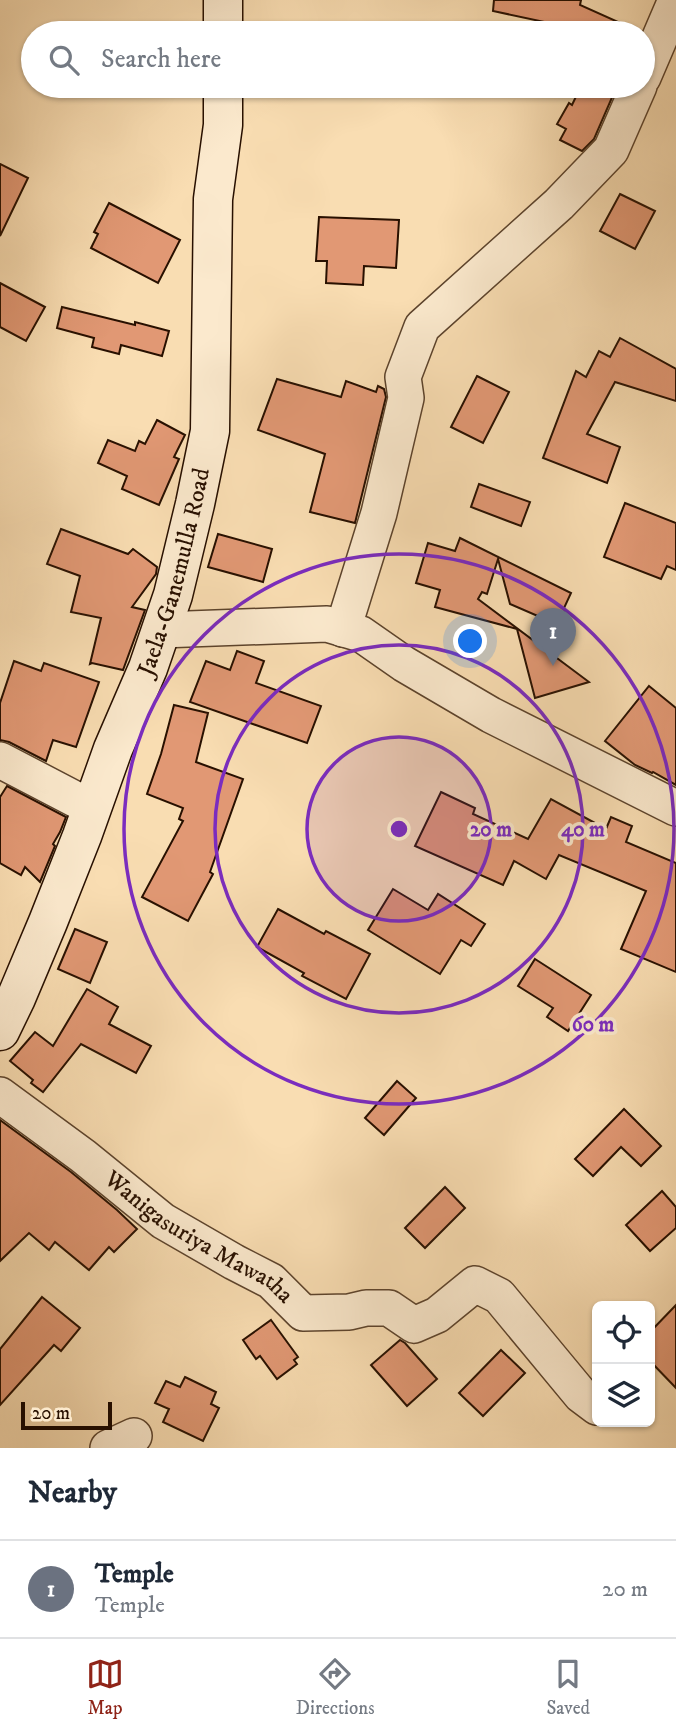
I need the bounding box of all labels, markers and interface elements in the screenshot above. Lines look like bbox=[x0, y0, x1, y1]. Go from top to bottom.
search box bbox=[21, 21, 655, 98]
icon: search bbox=[45, 41, 83, 79]
text: Search here bbox=[101, 43, 221, 76]
street label: Jaela-Ganemulla Road bbox=[130, 465, 217, 683]
pin: 1 bbox=[530, 608, 576, 666]
your location bbox=[453, 624, 487, 658]
centre of rings bbox=[387, 817, 411, 841]
text: 20 m bbox=[470, 817, 512, 843]
text: 40 m bbox=[561, 817, 605, 843]
text: 60 m bbox=[572, 1012, 614, 1038]
street label: Wanigasuriya Mawatha bbox=[97, 1164, 300, 1310]
map controls bbox=[592, 1301, 655, 1427]
button: locate bbox=[592, 1301, 655, 1364]
button: layers bbox=[592, 1364, 655, 1427]
scale bar bbox=[21, 1399, 112, 1431]
text: 20 m bbox=[32, 1402, 70, 1425]
text: Nearby bbox=[28, 1475, 117, 1512]
text: Temple bbox=[95, 1558, 174, 1591]
text: 1 bbox=[47, 1575, 55, 1604]
text: 20 m bbox=[602, 1575, 648, 1604]
text: Temple bbox=[95, 1591, 165, 1620]
tab: Map bbox=[86, 1655, 124, 1720]
tab: Directions bbox=[296, 1655, 375, 1720]
tab: Saved bbox=[546, 1655, 590, 1720]

